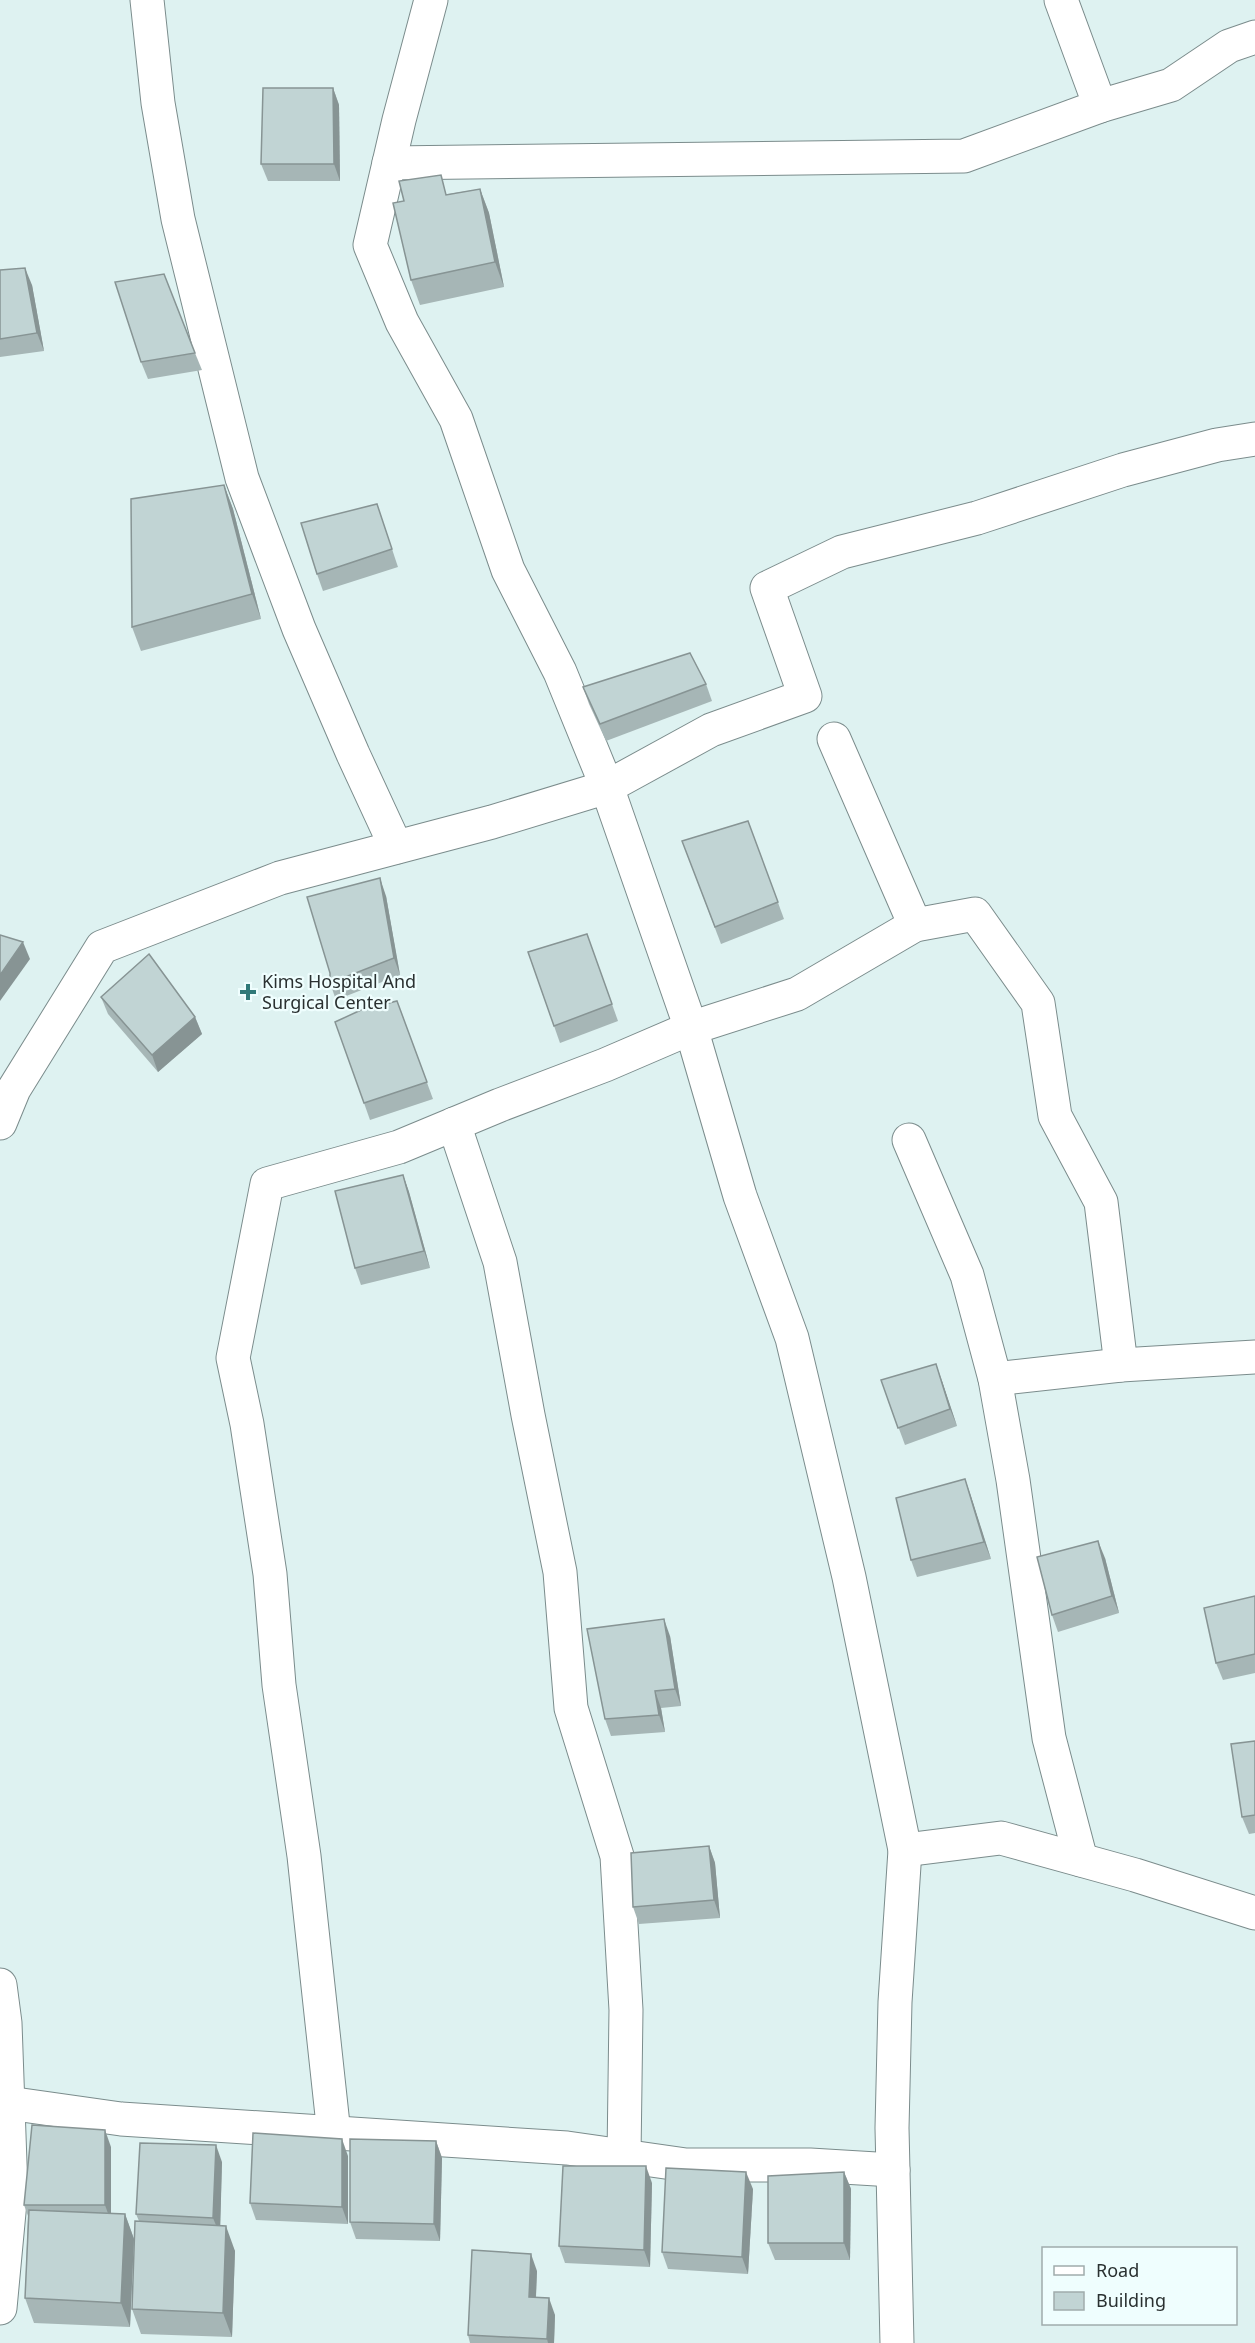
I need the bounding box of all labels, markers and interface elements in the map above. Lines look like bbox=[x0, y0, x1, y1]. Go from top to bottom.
place label: Kims Hospital And Surgical Center bbox=[262, 969, 416, 1014]
marker: Kims Hospital And Surgical Center bbox=[239, 983, 257, 1001]
legend bbox=[1042, 2247, 1237, 2325]
text: Road bbox=[1096, 2258, 1139, 2282]
text: Building bbox=[1096, 2288, 1166, 2312]

